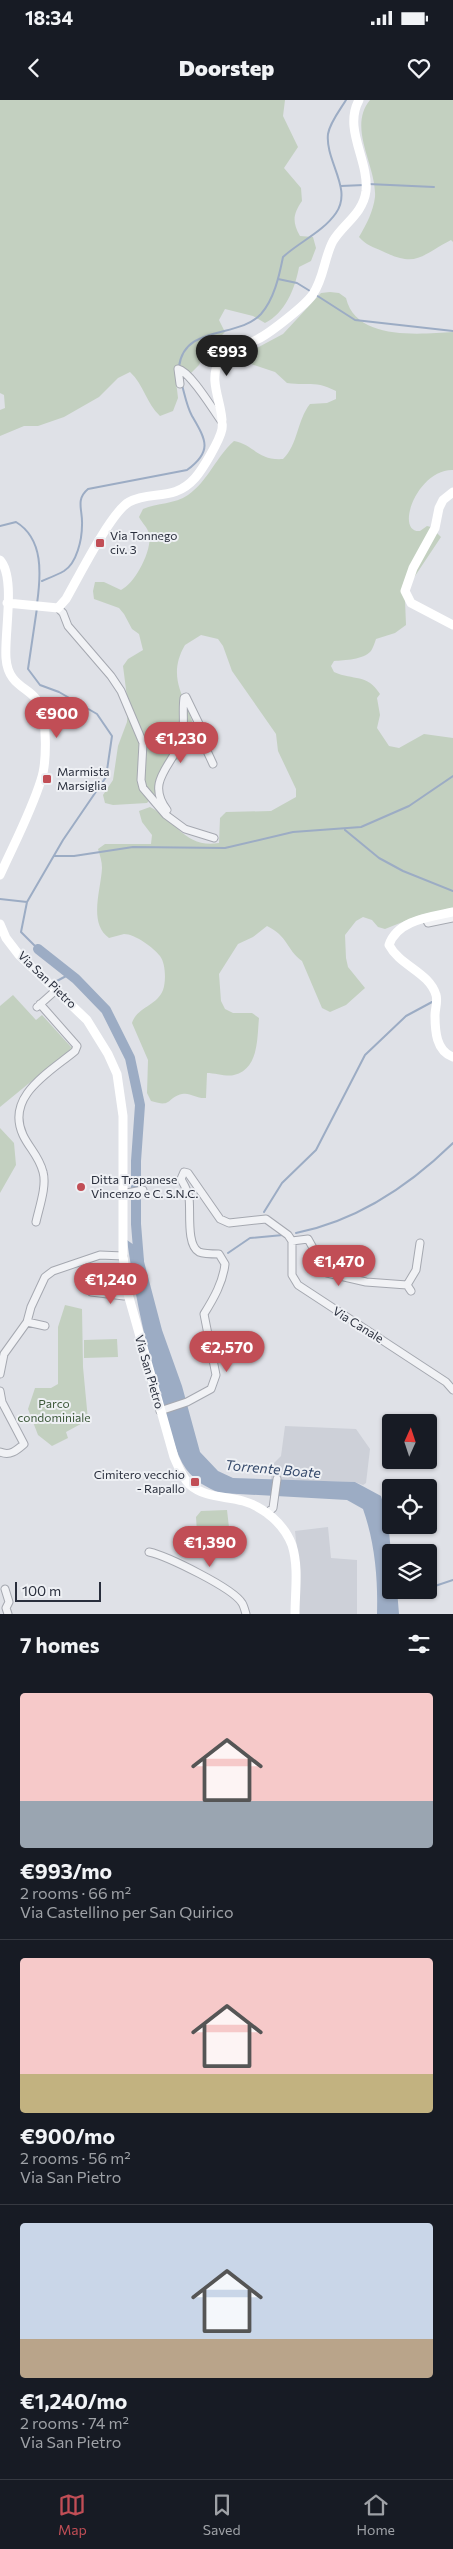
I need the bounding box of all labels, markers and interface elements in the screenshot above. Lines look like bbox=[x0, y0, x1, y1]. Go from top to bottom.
text: 18:34 bbox=[25, 6, 73, 29]
icon: back bbox=[20, 54, 48, 82]
text: Doorstep bbox=[179, 54, 274, 81]
icon: heart bbox=[405, 54, 433, 82]
pin: €993 bbox=[197, 334, 257, 377]
text: €993 bbox=[207, 341, 247, 360]
place label: Via Tonnego civ. 3 bbox=[110, 528, 177, 556]
marker: Via Tonnego civ. 3 bbox=[94, 537, 106, 549]
pin: €900 bbox=[27, 696, 87, 739]
text: €900 bbox=[36, 703, 78, 722]
pin: €1,230 bbox=[140, 722, 222, 764]
text: €1,230 bbox=[155, 728, 207, 747]
place label: Marmista Marsiglia bbox=[57, 764, 110, 792]
marker: Marmista Marsiglia bbox=[41, 773, 53, 785]
street label: Via San Pietro bbox=[16, 948, 80, 1011]
place label: Ditta Trapanese Vincenzo e C. S.N.C. bbox=[91, 1172, 198, 1200]
marker: Ditta Trapanese Vincenzo e C. S.N.C. bbox=[75, 1181, 87, 1193]
pin: €1,470 bbox=[298, 1244, 380, 1287]
text: €1,470 bbox=[313, 1251, 365, 1270]
pin: €1,240 bbox=[70, 1262, 152, 1305]
text: €1,240 bbox=[85, 1269, 137, 1288]
street label: Via Canale bbox=[331, 1303, 386, 1345]
pin: €2,570 bbox=[186, 1330, 268, 1373]
street label: Via San Pietro bbox=[133, 1333, 167, 1410]
text: €2,570 bbox=[200, 1337, 254, 1356]
park label: Parco condominiale bbox=[17, 1396, 91, 1424]
north arrow bbox=[382, 1414, 438, 1469]
map controls bbox=[382, 1414, 437, 1599]
water label: Torrente Boate bbox=[224, 1456, 322, 1481]
place label: Cimitero vecchio - Rapallo bbox=[94, 1467, 185, 1495]
marker: Cimitero vecchio - Rapallo bbox=[189, 1476, 201, 1488]
button: locate bbox=[382, 1479, 437, 1534]
pin: €1,390 bbox=[169, 1526, 251, 1568]
text: €1,390 bbox=[184, 1532, 236, 1551]
button: layers bbox=[382, 1544, 437, 1599]
scale bar bbox=[15, 1579, 101, 1602]
text: 100 m bbox=[22, 1582, 61, 1599]
icon: filters bbox=[405, 1630, 433, 1658]
text: 7 homes bbox=[20, 1632, 99, 1657]
icon: home bbox=[182, 1725, 272, 1815]
text: €993/mo bbox=[20, 1858, 112, 1883]
text: 2 rooms · 66 m² bbox=[20, 1883, 131, 1902]
text: Via Castellino per San Quirico bbox=[20, 1902, 233, 1921]
icon: home bbox=[182, 1991, 272, 2081]
text: €900/mo bbox=[20, 2123, 115, 2148]
text: 2 rooms · 56 m² bbox=[20, 2148, 131, 2167]
text: Via San Pietro bbox=[20, 2167, 121, 2186]
icon: home bbox=[182, 2256, 272, 2346]
text: €1,240/mo bbox=[20, 2388, 127, 2413]
text: 2 rooms · 74 m² bbox=[20, 2413, 129, 2432]
text: Via San Pietro bbox=[20, 2432, 121, 2451]
tab: Map bbox=[58, 2491, 87, 2538]
tab: Saved bbox=[203, 2491, 241, 2538]
tab: Home bbox=[357, 2491, 395, 2538]

